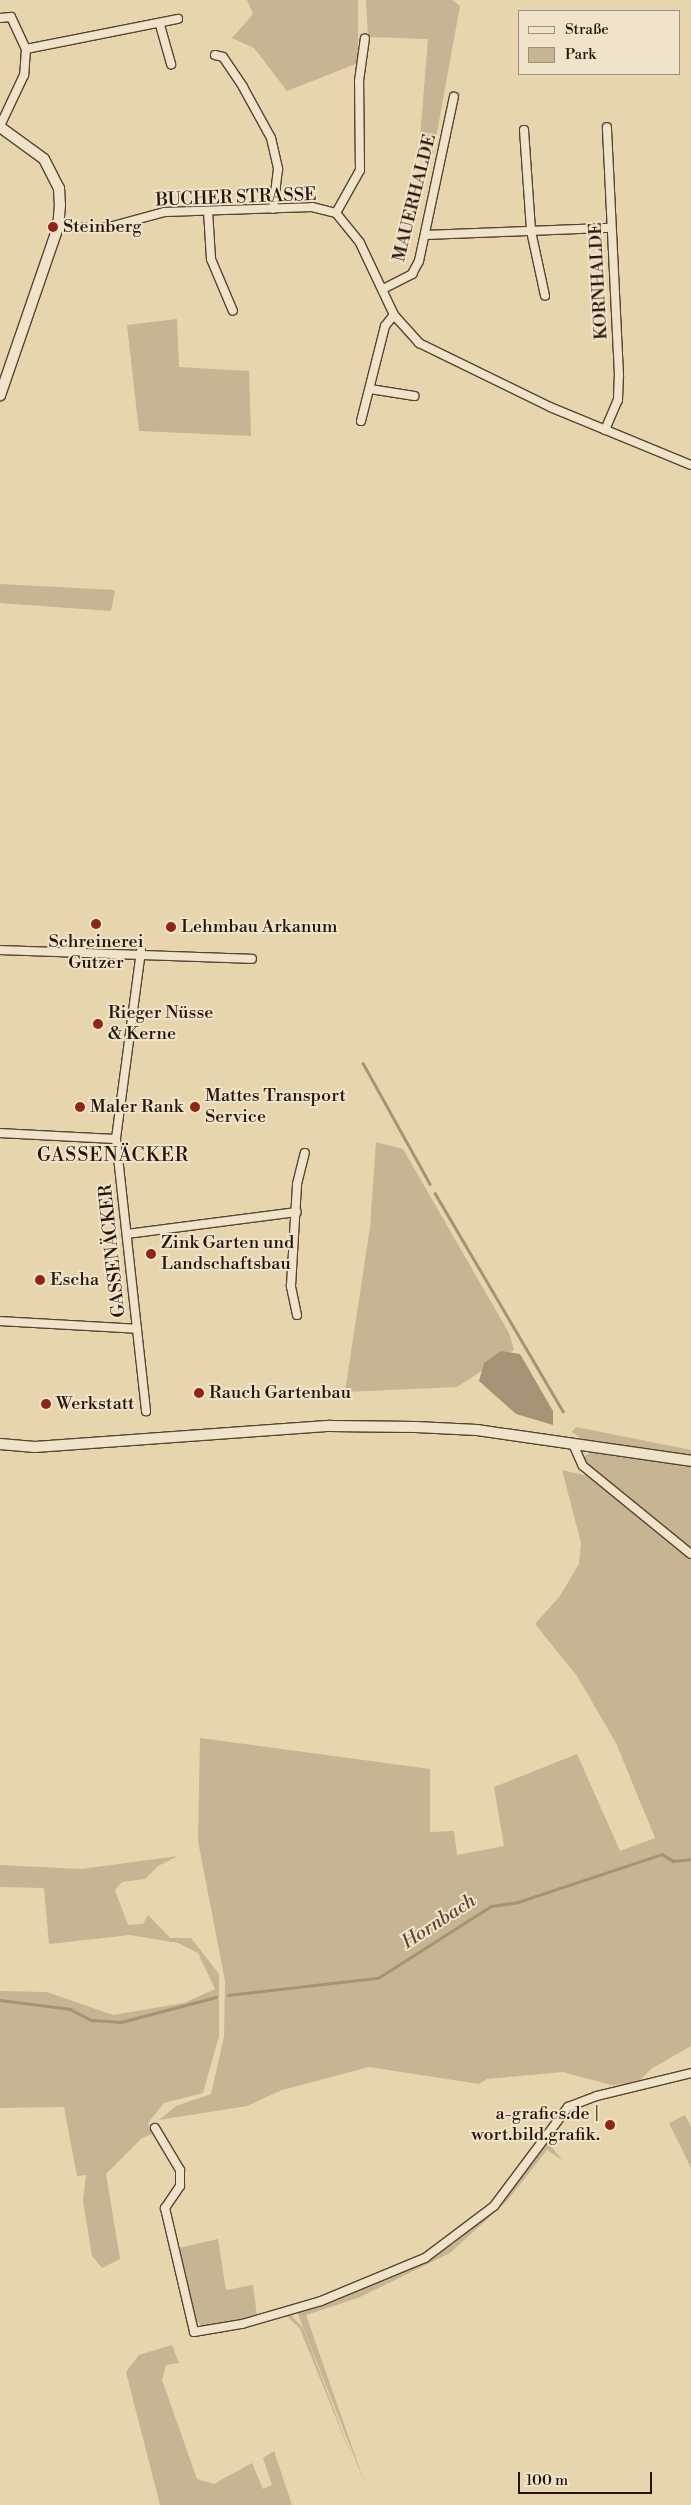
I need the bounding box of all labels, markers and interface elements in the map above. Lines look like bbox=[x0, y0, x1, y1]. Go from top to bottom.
legend bbox=[518, 10, 681, 75]
text: Straße bbox=[565, 20, 609, 39]
text: Park bbox=[565, 45, 596, 64]
street label: MAUERHALDE bbox=[389, 132, 441, 264]
street label: BUCHER STRASSE bbox=[155, 184, 317, 212]
place label: Steinberg bbox=[63, 216, 142, 238]
marker: Steinberg bbox=[47, 221, 59, 233]
street label: KORNHALDE bbox=[585, 222, 613, 340]
place label: Lehmbau Arkanum bbox=[181, 916, 338, 938]
marker: Schreinerei Gutzer bbox=[90, 918, 102, 930]
marker: Lehmbau Arkanum bbox=[165, 921, 177, 933]
place label: Schreinerei Gutzer bbox=[48, 932, 144, 974]
place label: Rieger Nüsse & Kerne bbox=[108, 1003, 213, 1046]
marker: Rieger Nüsse & Kerne bbox=[92, 1018, 104, 1030]
place label: Mattes Transport Service bbox=[205, 1086, 346, 1128]
place label: Maler Rank bbox=[90, 1096, 183, 1118]
marker: Maler Rank bbox=[74, 1101, 86, 1113]
marker: Mattes Transport Service bbox=[189, 1101, 201, 1113]
district label: GASSENÄCKER bbox=[36, 1145, 190, 1167]
street label: GASSENÄCKER bbox=[95, 1184, 131, 1318]
place label: Zink Garten und Landschaftsbau bbox=[161, 1233, 294, 1276]
marker: Zink Garten und Landschaftsbau bbox=[145, 1248, 157, 1260]
place label: Escha bbox=[50, 1269, 99, 1291]
marker: Escha bbox=[34, 1274, 46, 1286]
place label: Rauch Gartenbau bbox=[209, 1382, 351, 1404]
marker: Rauch Gartenbau bbox=[193, 1387, 205, 1399]
place label: Werkstatt bbox=[56, 1393, 134, 1415]
marker: Werkstatt bbox=[40, 1398, 52, 1410]
water label: Hornbach bbox=[398, 1890, 480, 1954]
place label: a-grafics.de | wort.bild.grafik. bbox=[471, 2104, 600, 2146]
marker: a-grafics.de | wort.bild.grafik. bbox=[604, 2119, 616, 2131]
scale bar bbox=[521, 2462, 655, 2494]
text: 100 m bbox=[526, 2471, 568, 2490]

